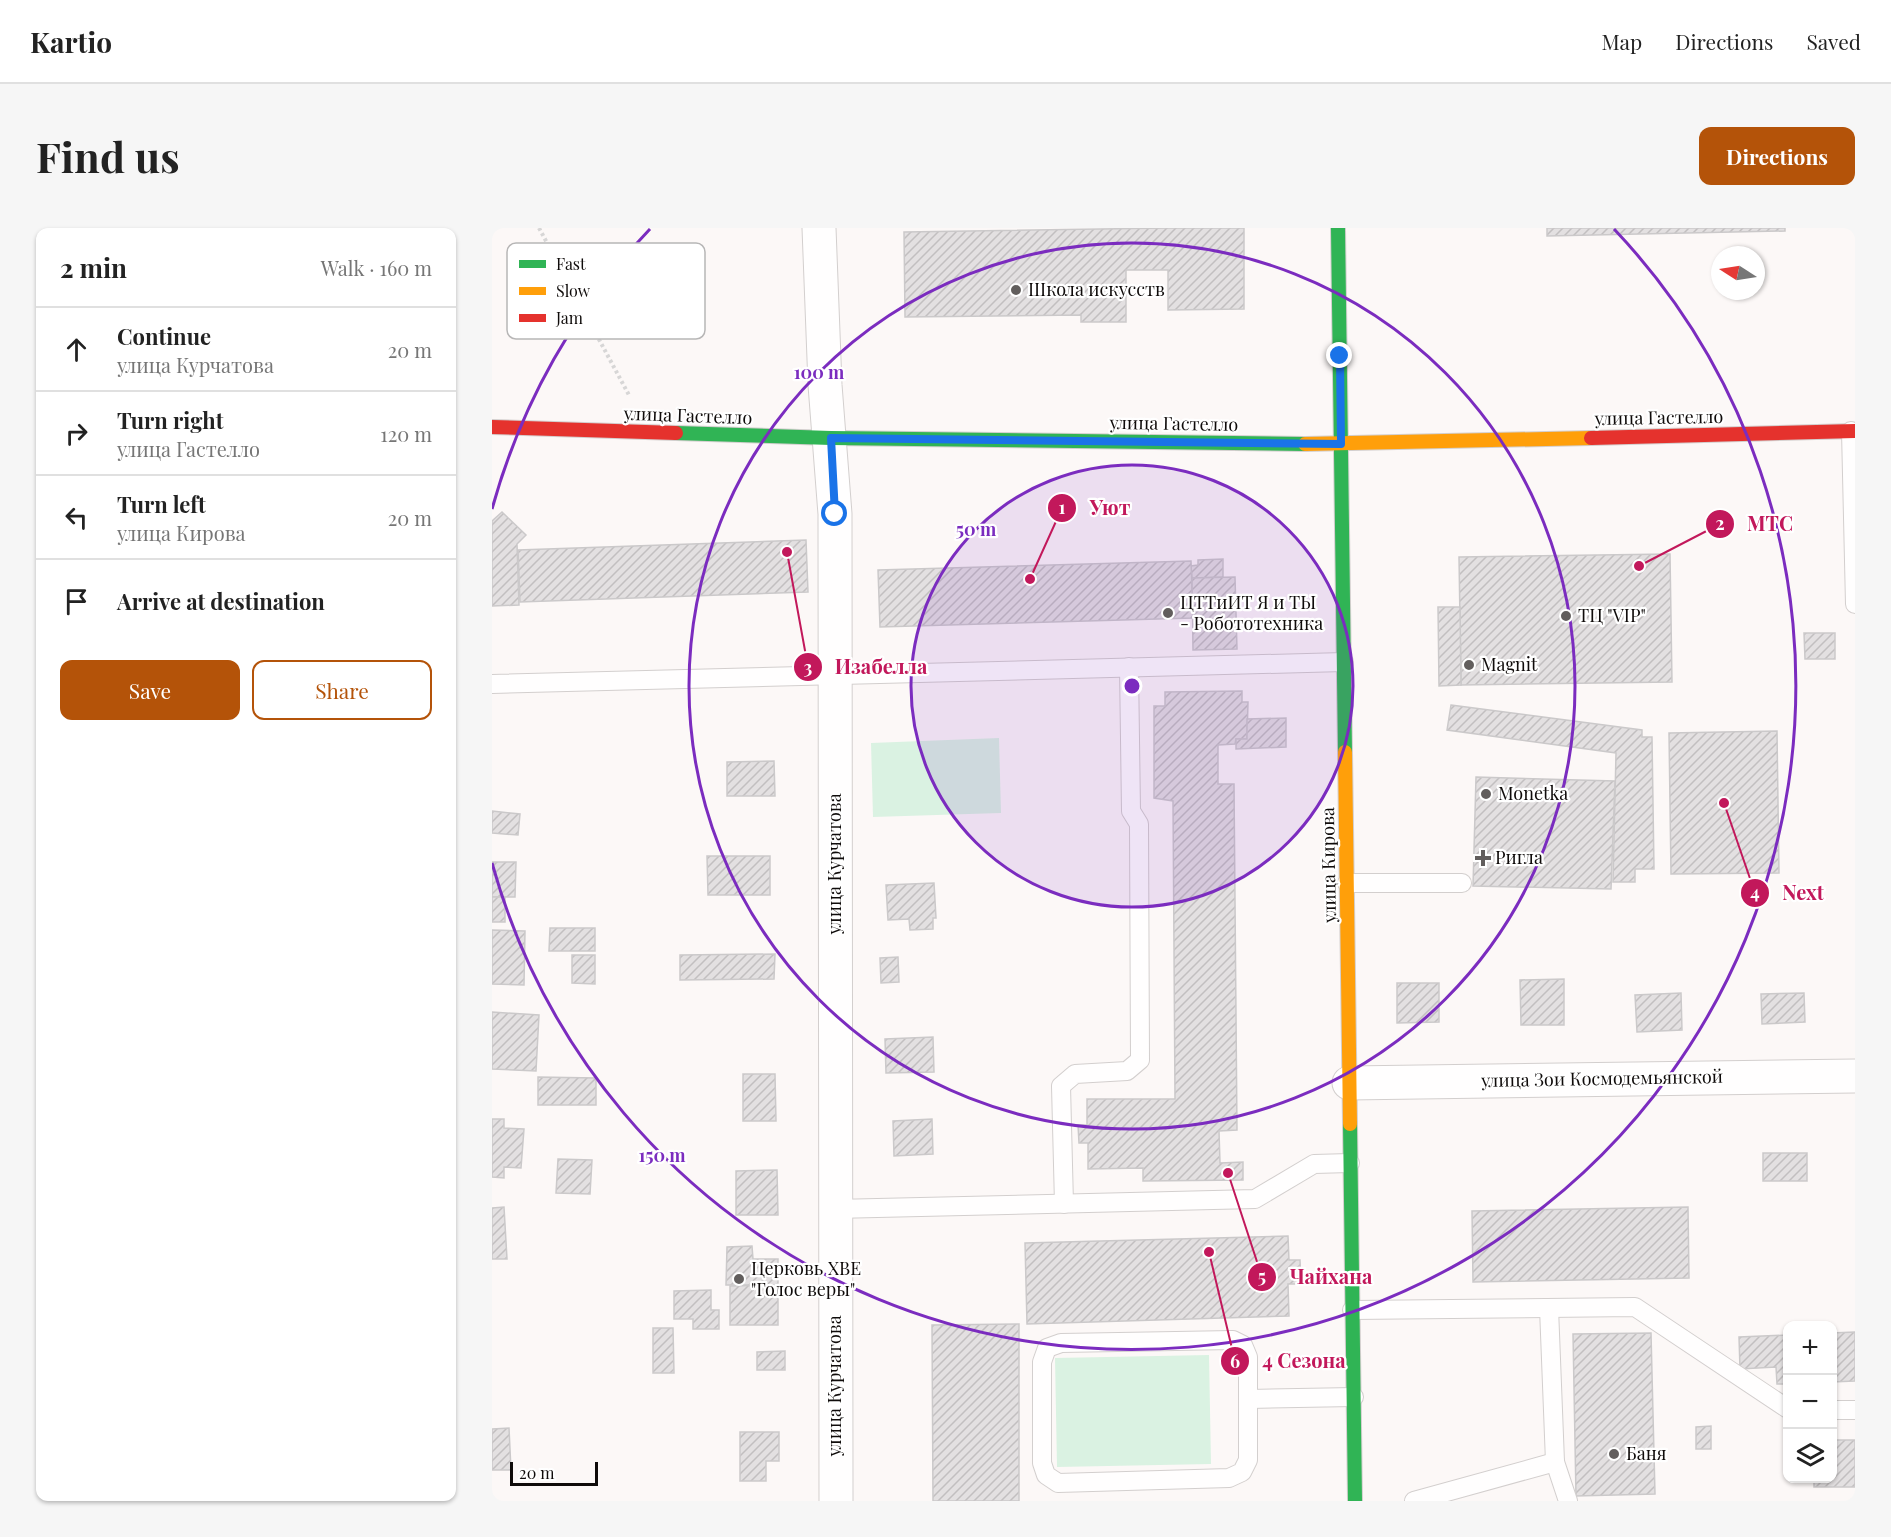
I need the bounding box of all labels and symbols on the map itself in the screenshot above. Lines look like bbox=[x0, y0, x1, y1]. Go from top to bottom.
legend bbox=[507, 243, 705, 339]
north arrow bbox=[1711, 246, 1765, 300]
text: Fast bbox=[556, 253, 586, 274]
place label: Школа искусств bbox=[1028, 277, 1165, 301]
text: Slow bbox=[556, 280, 591, 301]
marker: Школа искусств bbox=[1009, 283, 1023, 297]
text: Jam bbox=[555, 307, 583, 328]
route end bbox=[1326, 342, 1352, 368]
text: 100 m bbox=[794, 360, 845, 384]
street label: улица Гастелло bbox=[622, 401, 753, 429]
street label: улица Гастелло bbox=[1593, 404, 1724, 430]
street label: улица Гастелло bbox=[1108, 410, 1239, 436]
callout: Уют bbox=[1047, 489, 1142, 527]
text: Уют bbox=[1089, 493, 1131, 520]
text: 1 bbox=[1059, 495, 1066, 519]
route start bbox=[821, 500, 847, 526]
callout: МТС bbox=[1705, 505, 1805, 543]
text: МТС bbox=[1747, 509, 1793, 536]
text: 2 bbox=[1715, 511, 1725, 535]
text: 50 m bbox=[956, 517, 997, 541]
place label: ЦТТиИТ Я и ТЫ - Робототехника bbox=[1180, 590, 1323, 635]
place label: ТЦ "VIP" bbox=[1578, 603, 1646, 627]
marker: ЦТТиИТ Я и ТЫ - Робототехника bbox=[1161, 606, 1175, 620]
marker: ТЦ "VIP" bbox=[1559, 609, 1573, 623]
callout: Изабелла bbox=[793, 648, 939, 686]
text: Изабелла bbox=[835, 652, 928, 679]
place label: Magnit bbox=[1481, 652, 1538, 676]
text: 3 bbox=[804, 655, 813, 679]
marker: Magnit bbox=[1462, 658, 1476, 672]
centre of rings bbox=[1122, 676, 1142, 696]
place label: Monetka bbox=[1498, 781, 1568, 805]
marker: Monetka bbox=[1479, 787, 1493, 801]
street label: улица Курчатова bbox=[822, 793, 846, 936]
street label: улица Кирова bbox=[1315, 807, 1341, 924]
place label: Ригла bbox=[1495, 845, 1543, 869]
marker: Ригла bbox=[1476, 851, 1490, 865]
callout: Next bbox=[1740, 874, 1836, 912]
text: Next bbox=[1782, 878, 1825, 905]
text: 4 bbox=[1750, 880, 1760, 904]
street label: улица Зои Космодемьянской bbox=[1480, 1064, 1723, 1092]
text: 150 m bbox=[638, 1143, 686, 1167]
place label: Церковь ХВЕ "Голос веры" bbox=[751, 1256, 861, 1301]
callout: Чайхана bbox=[1247, 1258, 1384, 1296]
text: Чайхана bbox=[1290, 1262, 1373, 1289]
text: 5 bbox=[1258, 1264, 1266, 1288]
marker: Церковь ХВЕ "Голос веры" bbox=[732, 1272, 746, 1286]
street label: улица Курчатова bbox=[822, 1315, 846, 1458]
callout: 4 Сезона bbox=[1220, 1342, 1357, 1380]
text: 4 Сезона bbox=[1262, 1346, 1346, 1373]
text: 6 bbox=[1230, 1349, 1240, 1373]
place label: Баня bbox=[1626, 1441, 1667, 1465]
marker: Баня bbox=[1607, 1447, 1621, 1461]
scale bar bbox=[510, 1459, 598, 1486]

